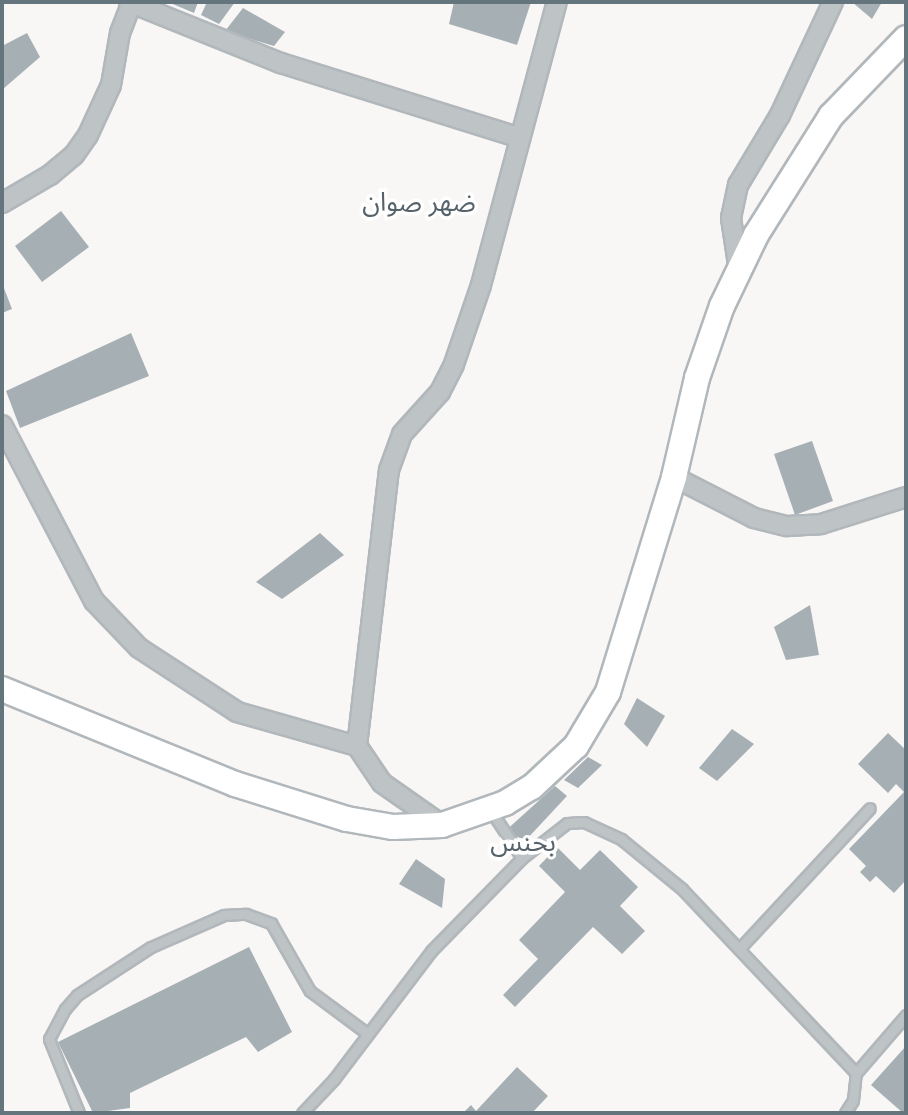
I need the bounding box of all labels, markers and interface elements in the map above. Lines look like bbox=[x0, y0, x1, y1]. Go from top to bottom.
district label: ضهر صوان bbox=[362, 186, 476, 218]
district label: بحنس bbox=[490, 826, 556, 858]

